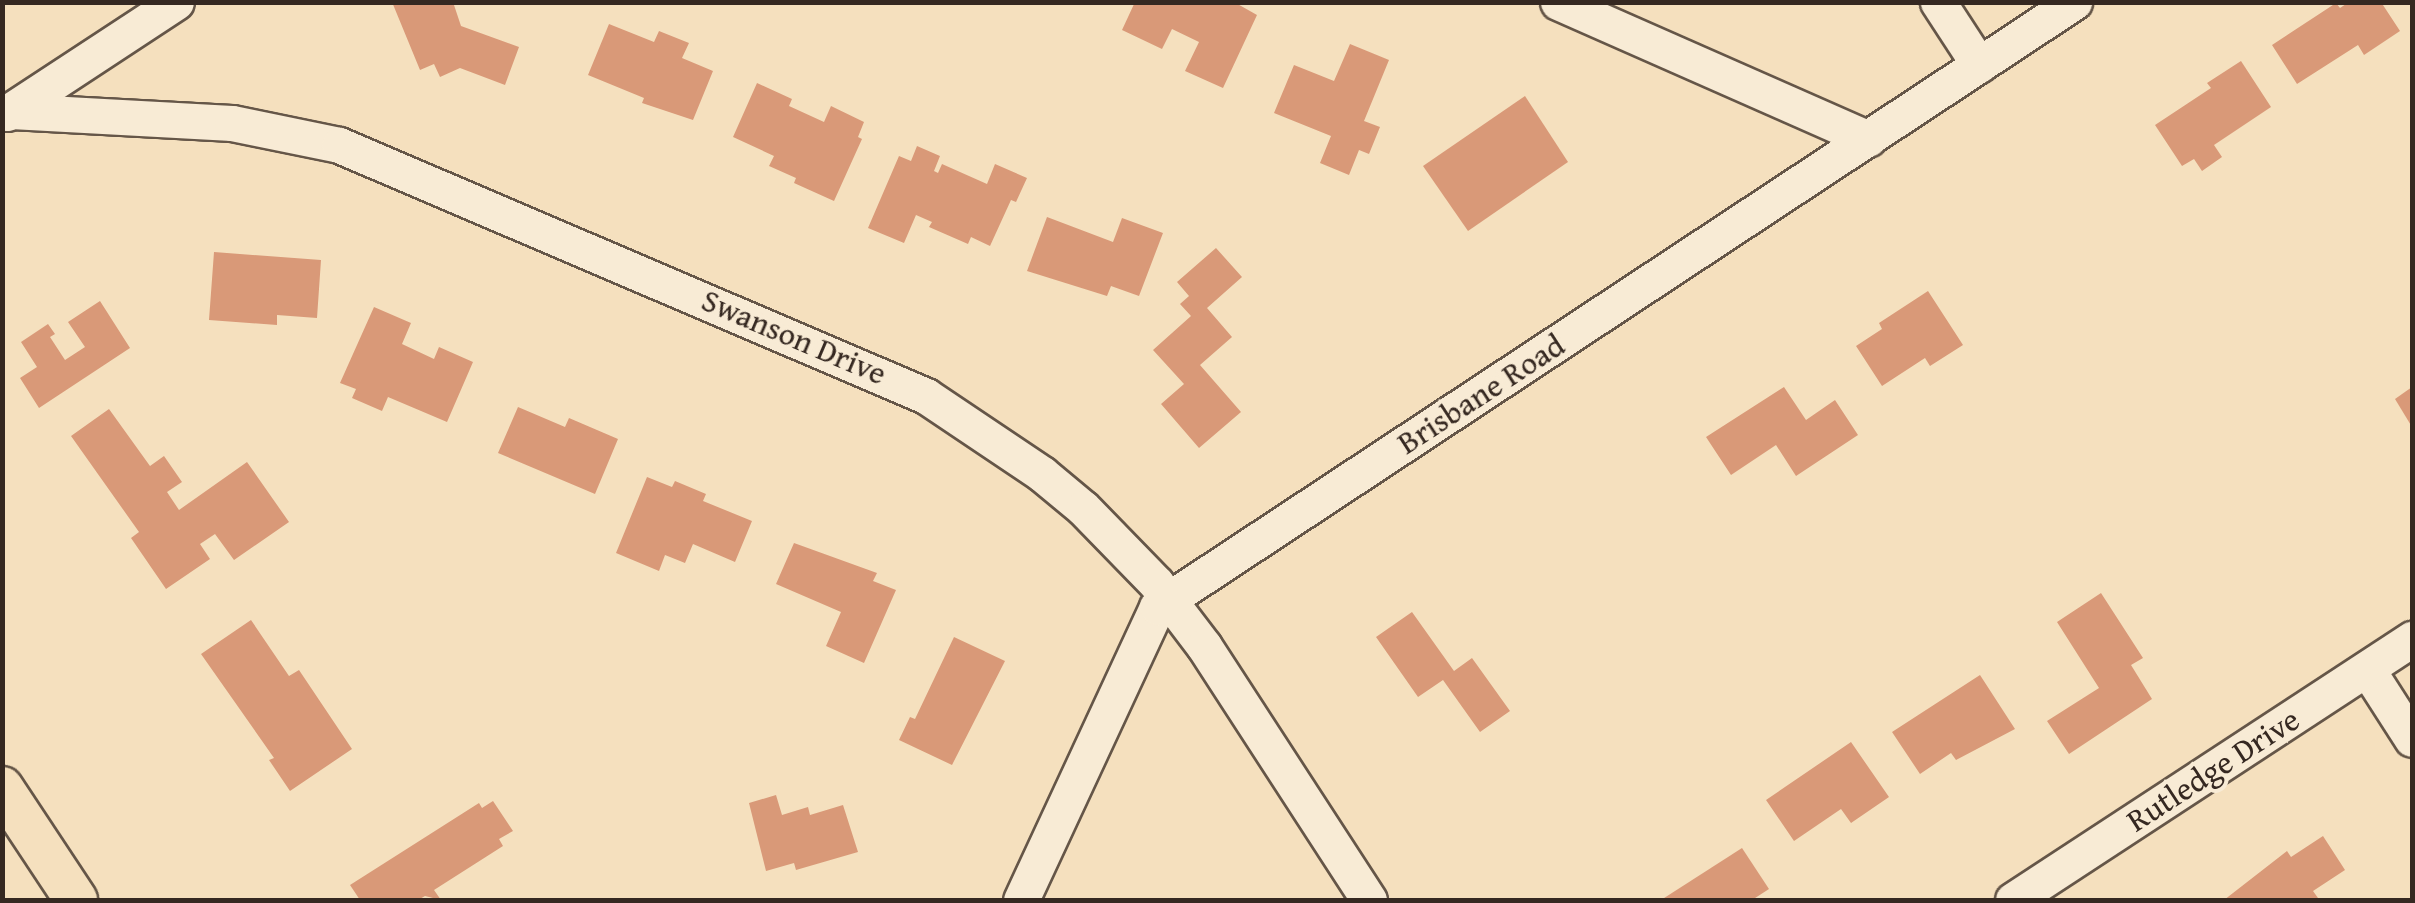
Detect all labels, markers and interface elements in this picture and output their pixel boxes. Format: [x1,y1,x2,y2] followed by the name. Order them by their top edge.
[696,281,892,393] street label: Swanson Drive
[1390,326,1572,462] street label: Brisbane Road
[2120,700,2306,840] street label: Rutledge Drive

